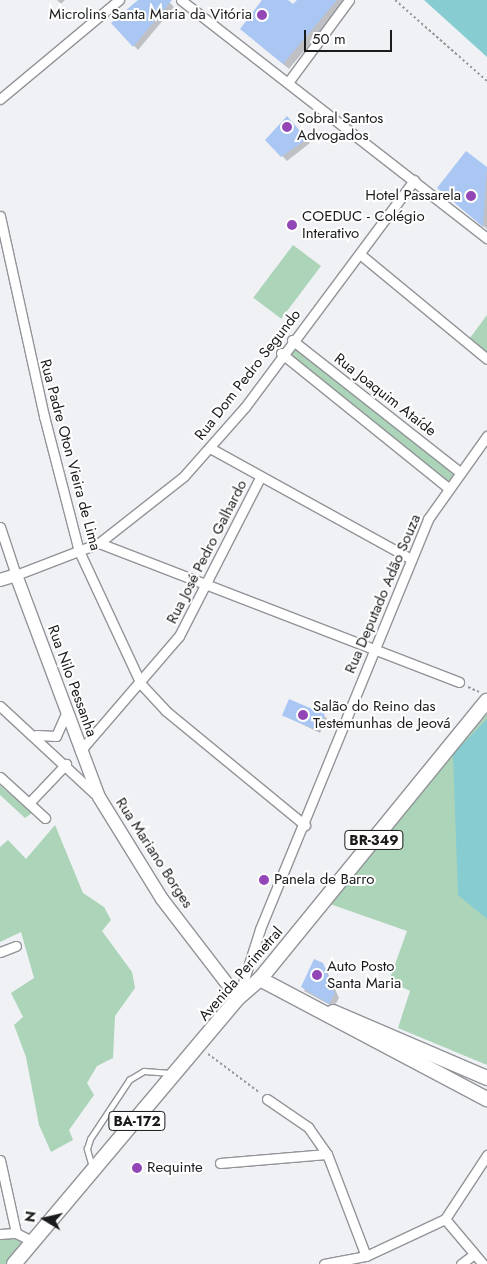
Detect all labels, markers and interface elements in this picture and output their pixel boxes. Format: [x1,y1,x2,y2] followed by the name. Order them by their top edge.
[49,6,252,24] place label: Microlins Santa Maria da Vitória
[256,9,268,21] marker: Microlins Santa Maria da Vitória
[307,20,394,52] scale bar
[312,28,346,50] text: 50 m
[297,109,383,144] place label: Sobral Santos Advogados
[281,121,293,133] marker: Sobral Santos Advogados
[365,187,461,205] place label: Hotel Passarela
[465,190,477,202] marker: Hotel Passarela
[302,207,425,242] place label: COEDUC - Colégio Interativo
[286,219,298,231] marker: COEDUC - Colégio Interativo
[191,306,305,444] street label: Rua Dom Pedro Segundo
[330,350,440,440] street label: Rua Joaquim Ataíde
[36,357,104,553] street label: Rua Padre Oton Vieira de Lima
[163,477,251,627] street label: Rua José Pedro Galhardo
[341,512,425,676] street label: Rua Deputado Adão Souza
[43,623,101,739] street label: Rua Nilo Pessanha
[313,697,451,732] place label: Salão do Reino das Testemunhas de Jeová
[297,709,309,721] marker: Salão do Reino das Testemunhas de Jeová
[112,794,196,912] street label: Rua Mariano Borges
[344,828,404,852] road number: BR-349
[274,871,374,889] place label: Panela de Barro
[258,874,270,886] marker: Panela de Barro
[195,923,287,1025] street label: Avenida Perimetral
[327,957,401,992] place label: Auto Posto Santa Maria
[311,969,323,981] marker: Auto Posto Santa Maria
[108,1110,166,1132] road number: BA-172
[147,1159,203,1177] place label: Requinte
[131,1162,143,1174] marker: Requinte
[20,1194,70,1244] north arrow
[19,1210,41,1224] text: N

